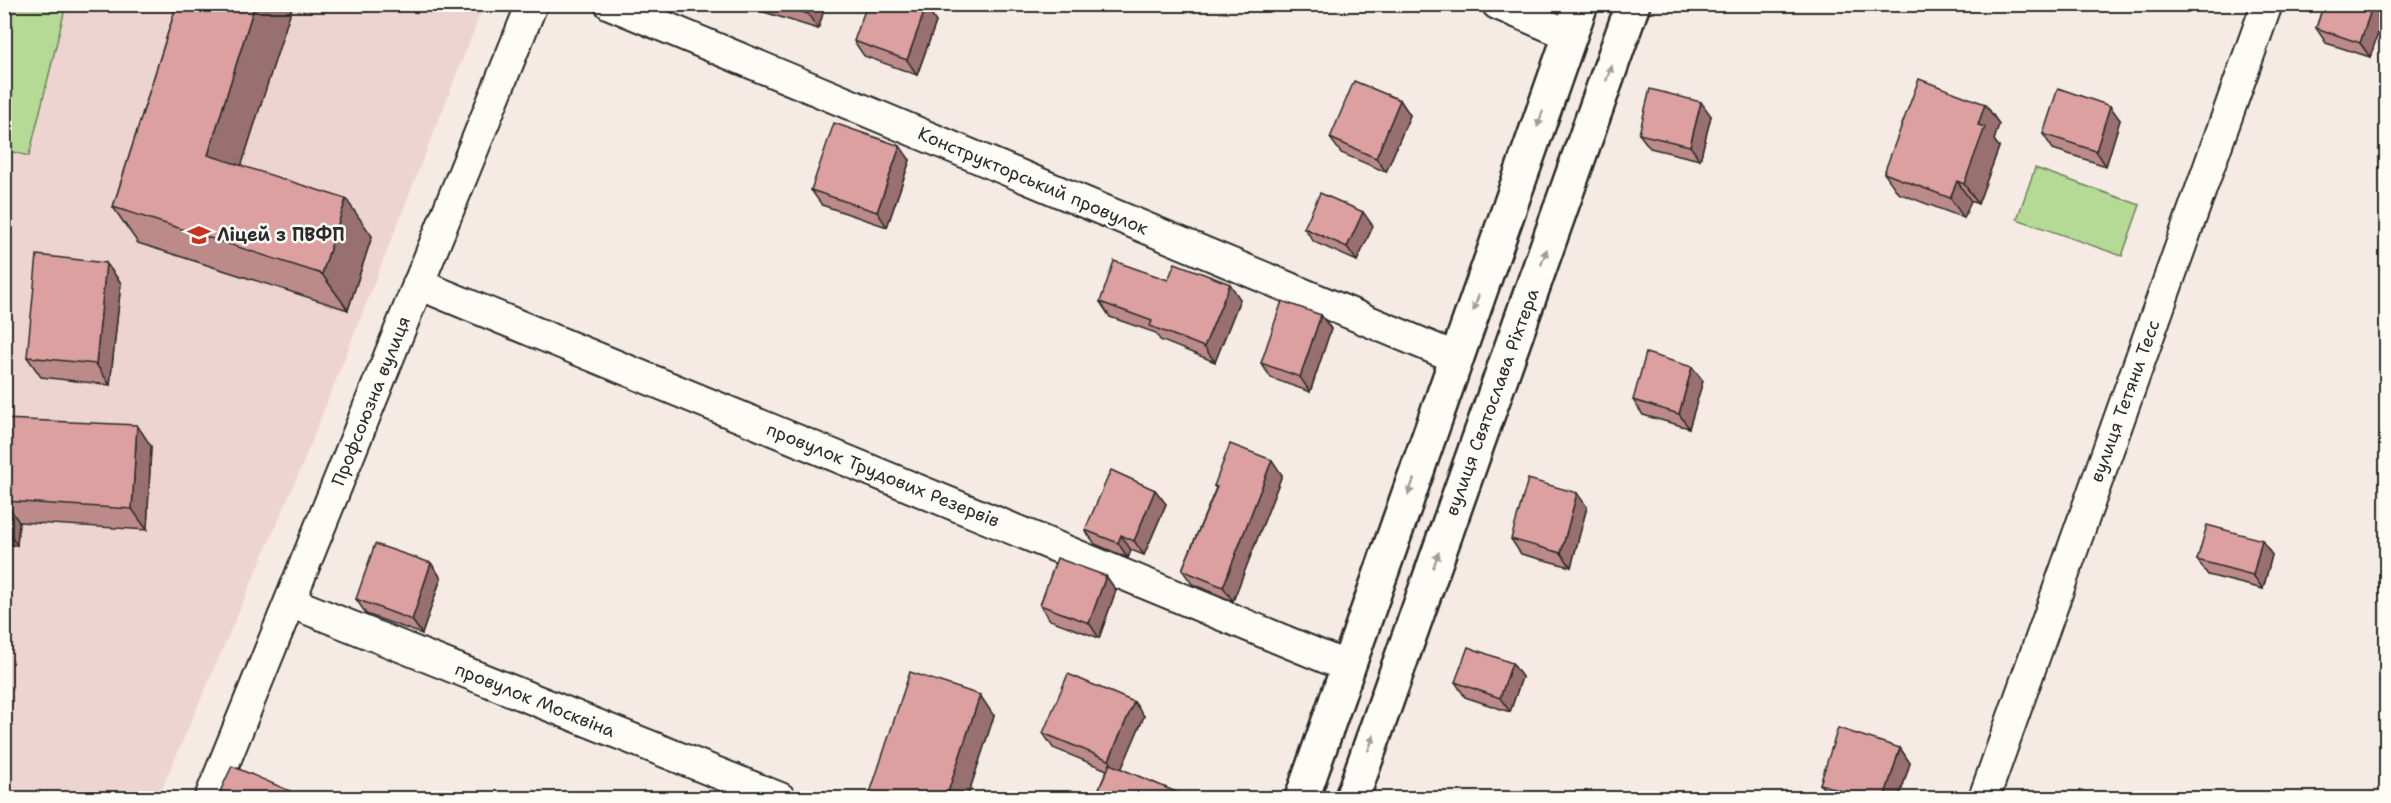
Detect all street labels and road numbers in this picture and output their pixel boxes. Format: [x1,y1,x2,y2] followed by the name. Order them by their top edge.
[914,121,1152,241] street label: Конструкторський провулок
[1440,285,1544,519] street label: вулиця Святослава Ріхтера
[326,313,416,489] street label: Профсоюзна вулиця
[2084,316,2166,486] street label: вулиця Тетяни Тесс
[763,417,1003,533] street label: провулок Трудових Резервів
[451,657,619,743] street label: провулок Москвіна

